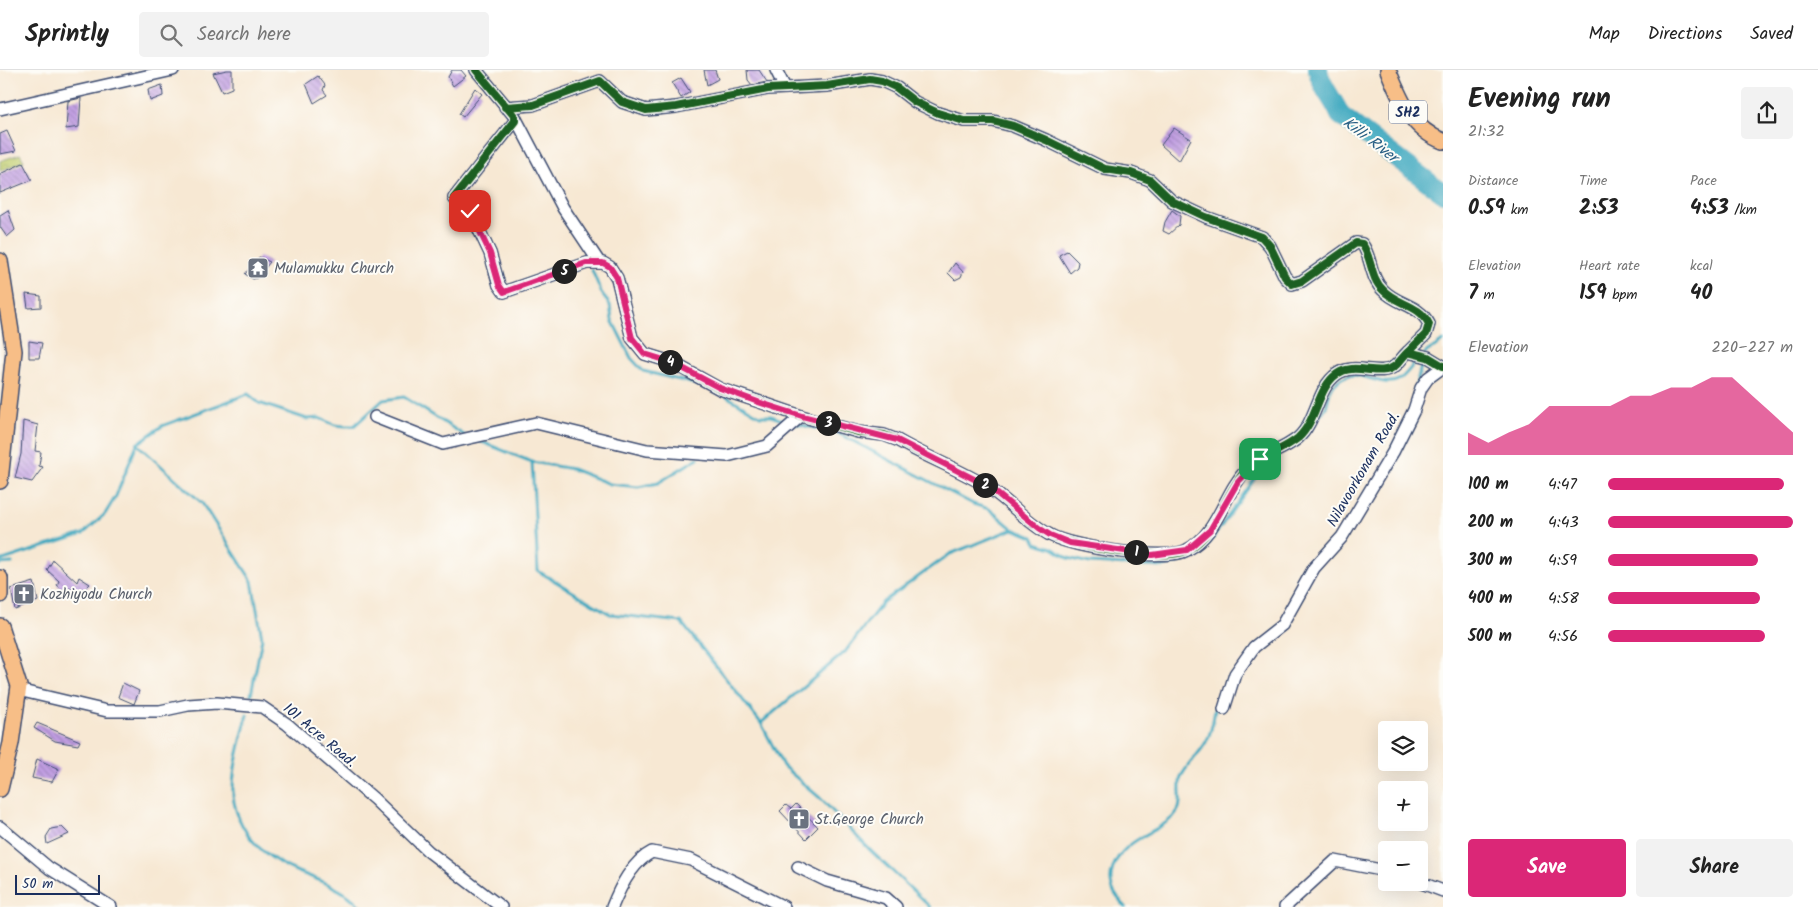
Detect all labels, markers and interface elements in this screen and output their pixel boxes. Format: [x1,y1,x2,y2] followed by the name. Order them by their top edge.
[139,12,489,57] search box
[25,15,109,54] text: Sprintly
[197,20,291,50] text: Search here
[1588,20,1620,49] text: Map
[1648,20,1722,49] text: Directions
[1750,20,1793,49] text: Saved
[157,21,185,49] icon: search
[1468,77,1611,122] text: Evening run
[1741,87,1793,139] button: share
[1389,101,1427,124] road number: SH2
[1337,111,1406,172] water label: Killi River
[1468,119,1505,144] text: 21:32
[1468,170,1518,192] text: Distance
[1579,170,1607,192] text: Time
[1690,170,1717,192] text: Pace
[449,190,491,232] pin
[1468,192,1505,225] text: 0.59
[1579,192,1619,225] text: 2:53
[1690,192,1729,225] text: 4:53
[456,197,484,225] icon: check
[1505,199,1528,221] text: km
[1729,199,1757,221] text: /km
[1468,255,1521,277] text: Elevation
[1579,255,1640,277] text: Heart rate
[1690,255,1713,277] text: kcal
[246,256,270,280] temple icon: Mulamukku Church
[274,257,394,281] place label: Mulamukku Church
[552,258,576,284] pin: 5
[561,260,568,282] text: 5
[1468,277,1478,310] text: 7
[1579,277,1607,310] text: 159
[1690,277,1712,310] text: 40
[1478,284,1495,306] text: m
[1607,284,1637,306] text: bpm
[1468,335,1529,360] text: Elevation
[1712,335,1793,360] text: 220–227 m
[658,350,682,374] pin: 4
[667,351,674,373] text: 4
[1321,407,1407,532] street label: Nilavoorkonam Road.
[816,410,840,436] pin: 3
[825,412,832,434] text: 3
[1239,438,1281,480] pin
[1246,445,1274,473] icon: arrive
[972,472,998,498] pin: 2
[1468,472,1509,497] text: 100 m
[1548,472,1577,497] text: 4:47
[981,474,990,496] text: 2
[1468,510,1513,535] text: 200 m
[1548,510,1579,535] text: 4:43
[1124,540,1148,564] pin: 1
[1134,541,1139,563] text: 1
[1468,548,1512,573] text: 300 m
[1548,548,1577,573] text: 4:59
[12,582,36,606] church icon: Kozhiyodu Church
[40,583,152,607] place label: Kozhiyodu Church
[1468,586,1512,611] text: 400 m
[1548,586,1579,611] text: 4:58
[1468,624,1512,649] text: 500 m
[1548,624,1578,649] text: 4:56
[277,698,362,774] street label: 101 Acre Road.
[1378,721,1428,891] map controls
[1378,721,1428,771] button: layers
[1378,781,1428,831] button: +
[787,807,811,831] church icon: St.George Church
[815,808,924,832] place label: St.George Church
[1468,839,1626,897] button: Save
[1636,839,1793,897] button: Share
[1378,841,1428,891] button: −
[15,872,100,895] scale bar
[22,873,53,895] text: 50 m

